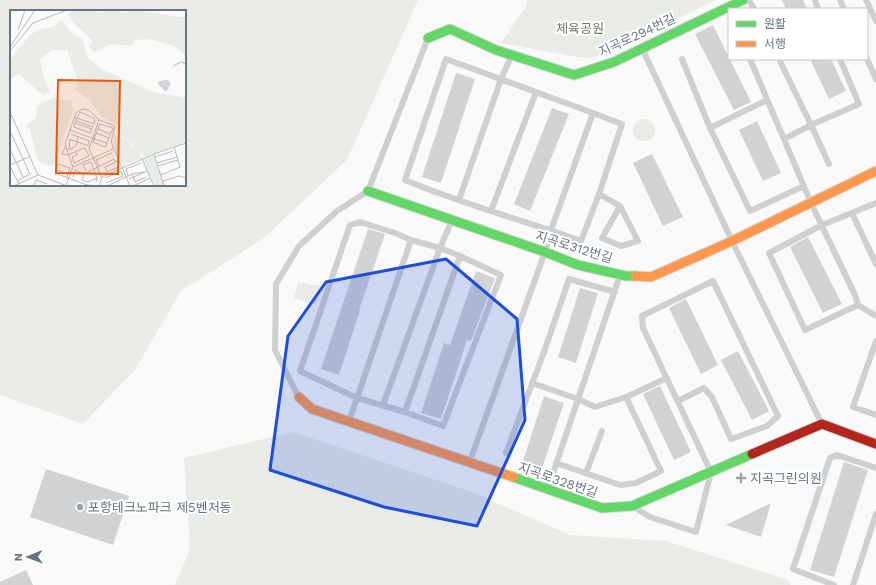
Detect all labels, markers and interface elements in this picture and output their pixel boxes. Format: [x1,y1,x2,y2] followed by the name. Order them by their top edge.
[728,8,868,60] legend
[10,10,186,186] inset map
[596,11,678,59] street label: 지곡로294번길
[764,17,786,31] text: 원활
[556,21,604,36] park label: 체육공원
[764,37,786,51] text: 서행
[534,228,614,266] street label: 지곡로312번길
[516,459,600,501] street label: 지곡로328번길
[750,471,822,486] place label: 지곡그린의원
[735,472,747,484] marker: 지곡그린의원
[88,500,232,515] place label: 포항테크노파크 제5벤처동
[75,502,85,512] marker: 포항테크노파크 제5벤처동
[8,537,48,577] north arrow
[12,553,25,561] text: N

